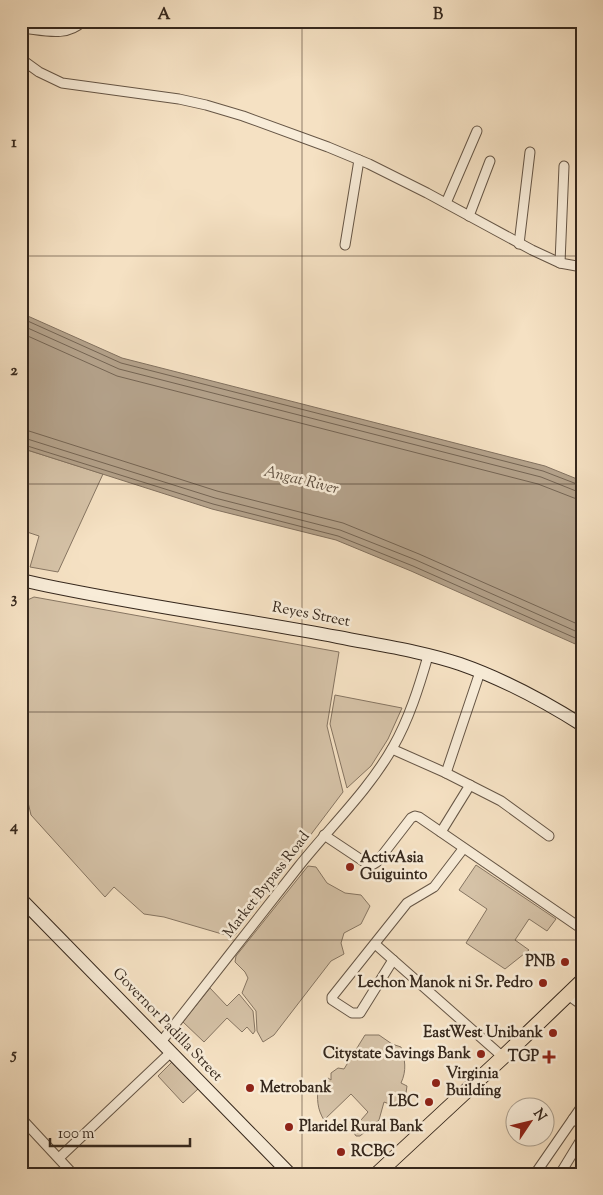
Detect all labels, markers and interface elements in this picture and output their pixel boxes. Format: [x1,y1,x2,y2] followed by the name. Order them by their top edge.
[158,4,171,27] text: A
[433,4,443,27] text: B
[11,132,17,155] text: 1
[10,360,18,383] text: 2
[261,461,341,502] water label: Angat River
[11,588,18,611] text: 3
[270,597,352,633] street label: Reyes Street
[9,816,18,839] text: 4
[219,827,316,943] street label: Market Bypass Road
[360,848,427,886] place label: ActivAsia Guiguinto
[344,861,356,873] marker: ActivAsia Guiguinto
[525,952,556,973] place label: PNB
[559,956,571,968] marker: PNB
[107,963,227,1087] street label: Governor Padilla Street
[358,973,533,994] place label: Lechon Manok ni Sr. Pedro
[537,977,549,989] marker: Lechon Manok ni Sr. Pedro
[423,1023,544,1044] place label: EastWest Unibank
[547,1027,559,1039] marker: EastWest Unibank
[9,1044,17,1067] text: 5
[323,1044,472,1065] place label: Citystate Savings Bank
[508,1047,540,1068] place label: TGP
[475,1048,487,1060] marker: Citystate Savings Bank
[543,1051,555,1063] marker: TGP
[446,1064,502,1102] place label: Virginia Building
[430,1077,442,1089] marker: Virginia Building
[260,1078,332,1099] place label: Metrobank
[244,1082,256,1094] marker: Metrobank
[388,1092,419,1113] place label: LBC
[423,1096,435,1108] marker: LBC
[506,1098,556,1148] north arrow
[528,1105,550,1126] text: N
[50,1115,190,1147] scale bar
[299,1117,424,1138] place label: Plaridel Rural Bank
[283,1121,295,1133] marker: Plaridel Rural Bank
[58,1124,95,1145] text: 100 m
[351,1142,395,1163] place label: RCBC
[335,1146,347,1158] marker: RCBC

